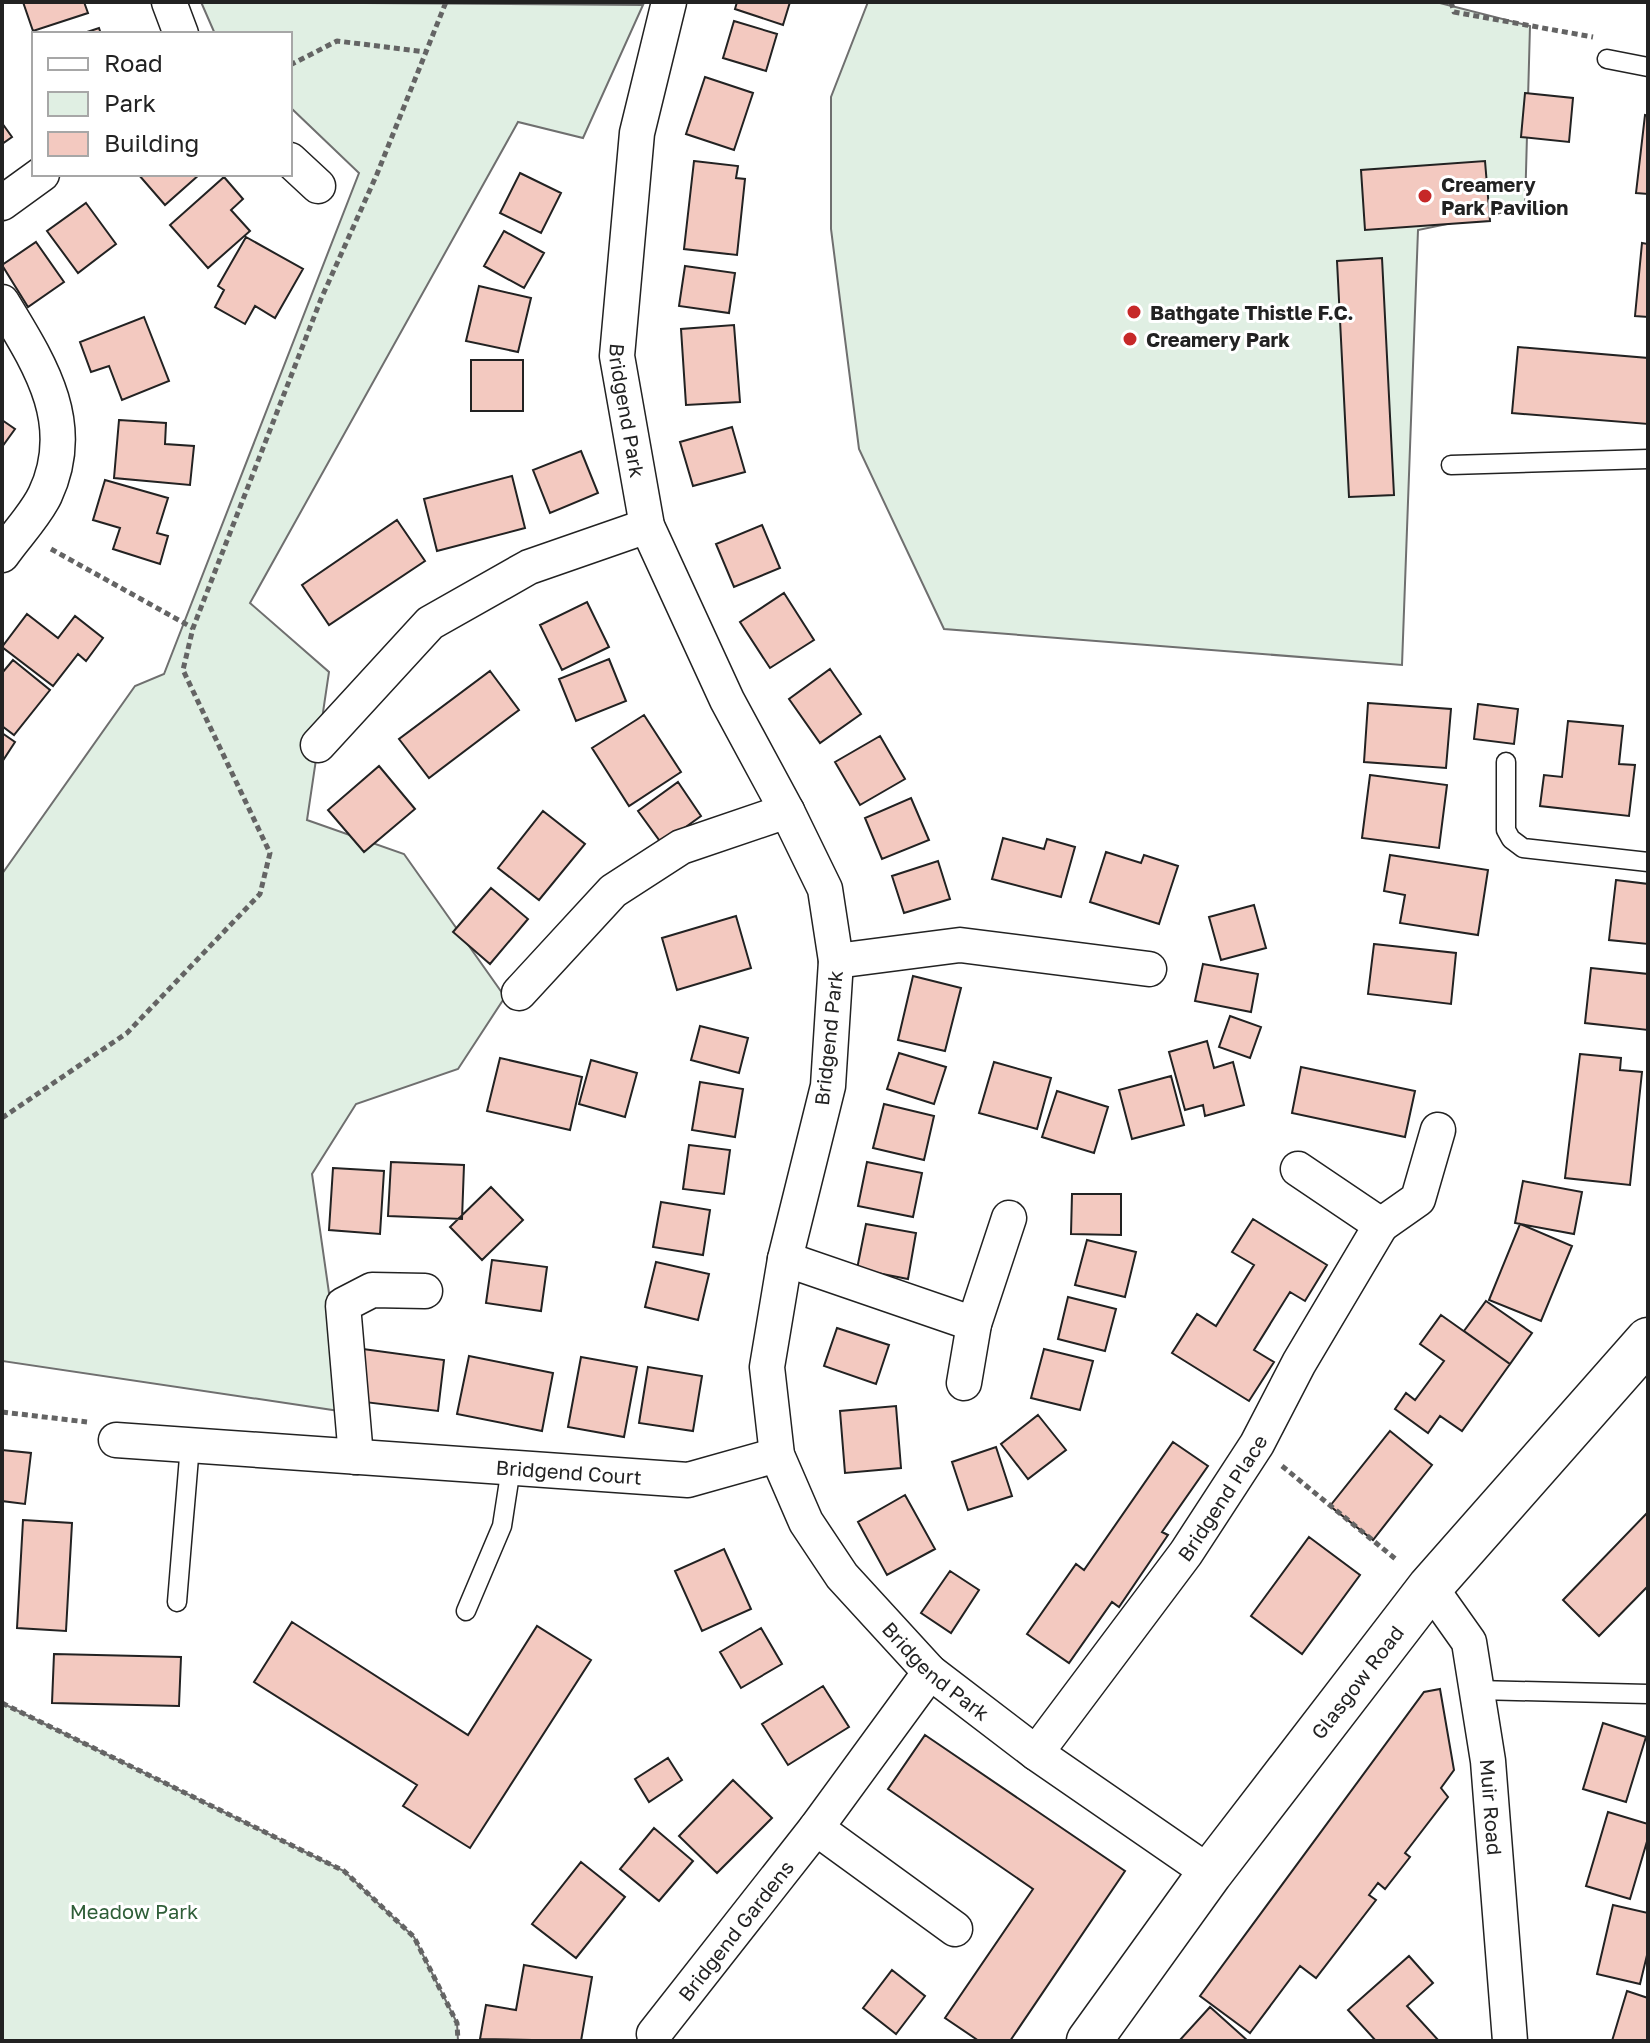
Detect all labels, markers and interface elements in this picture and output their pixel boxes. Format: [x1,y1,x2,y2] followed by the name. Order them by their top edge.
[32,32,292,176] legend
[104,48,163,77] text: Road
[104,88,156,117] text: Park
[104,128,199,157] text: Building
[1441,172,1568,219] place label: Creamery Park Pavilion
[1416,187,1434,205] marker: Creamery Park Pavilion
[1150,300,1354,324] place label: Bathgate Thistle F.C.
[1125,303,1143,321] marker: Bathgate Thistle F.C.
[1146,327,1290,351] place label: Creamery Park
[1121,330,1139,348] marker: Creamery Park
[605,342,650,479] street label: Bridgend Park
[809,969,847,1107] street label: Bridgend Park
[1172,1431,1272,1566] street label: Bridgend Place
[495,1455,643,1489] street label: Bridgend Court
[878,1617,994,1725] street label: Bridgend Park
[1306,1620,1408,1744] street label: Glasgow Road
[1476,1758,1507,1856] street label: Muir Road
[673,1855,798,2005] street label: Bridgend Gardens
[70,1899,198,1923] park label: Meadow Park

